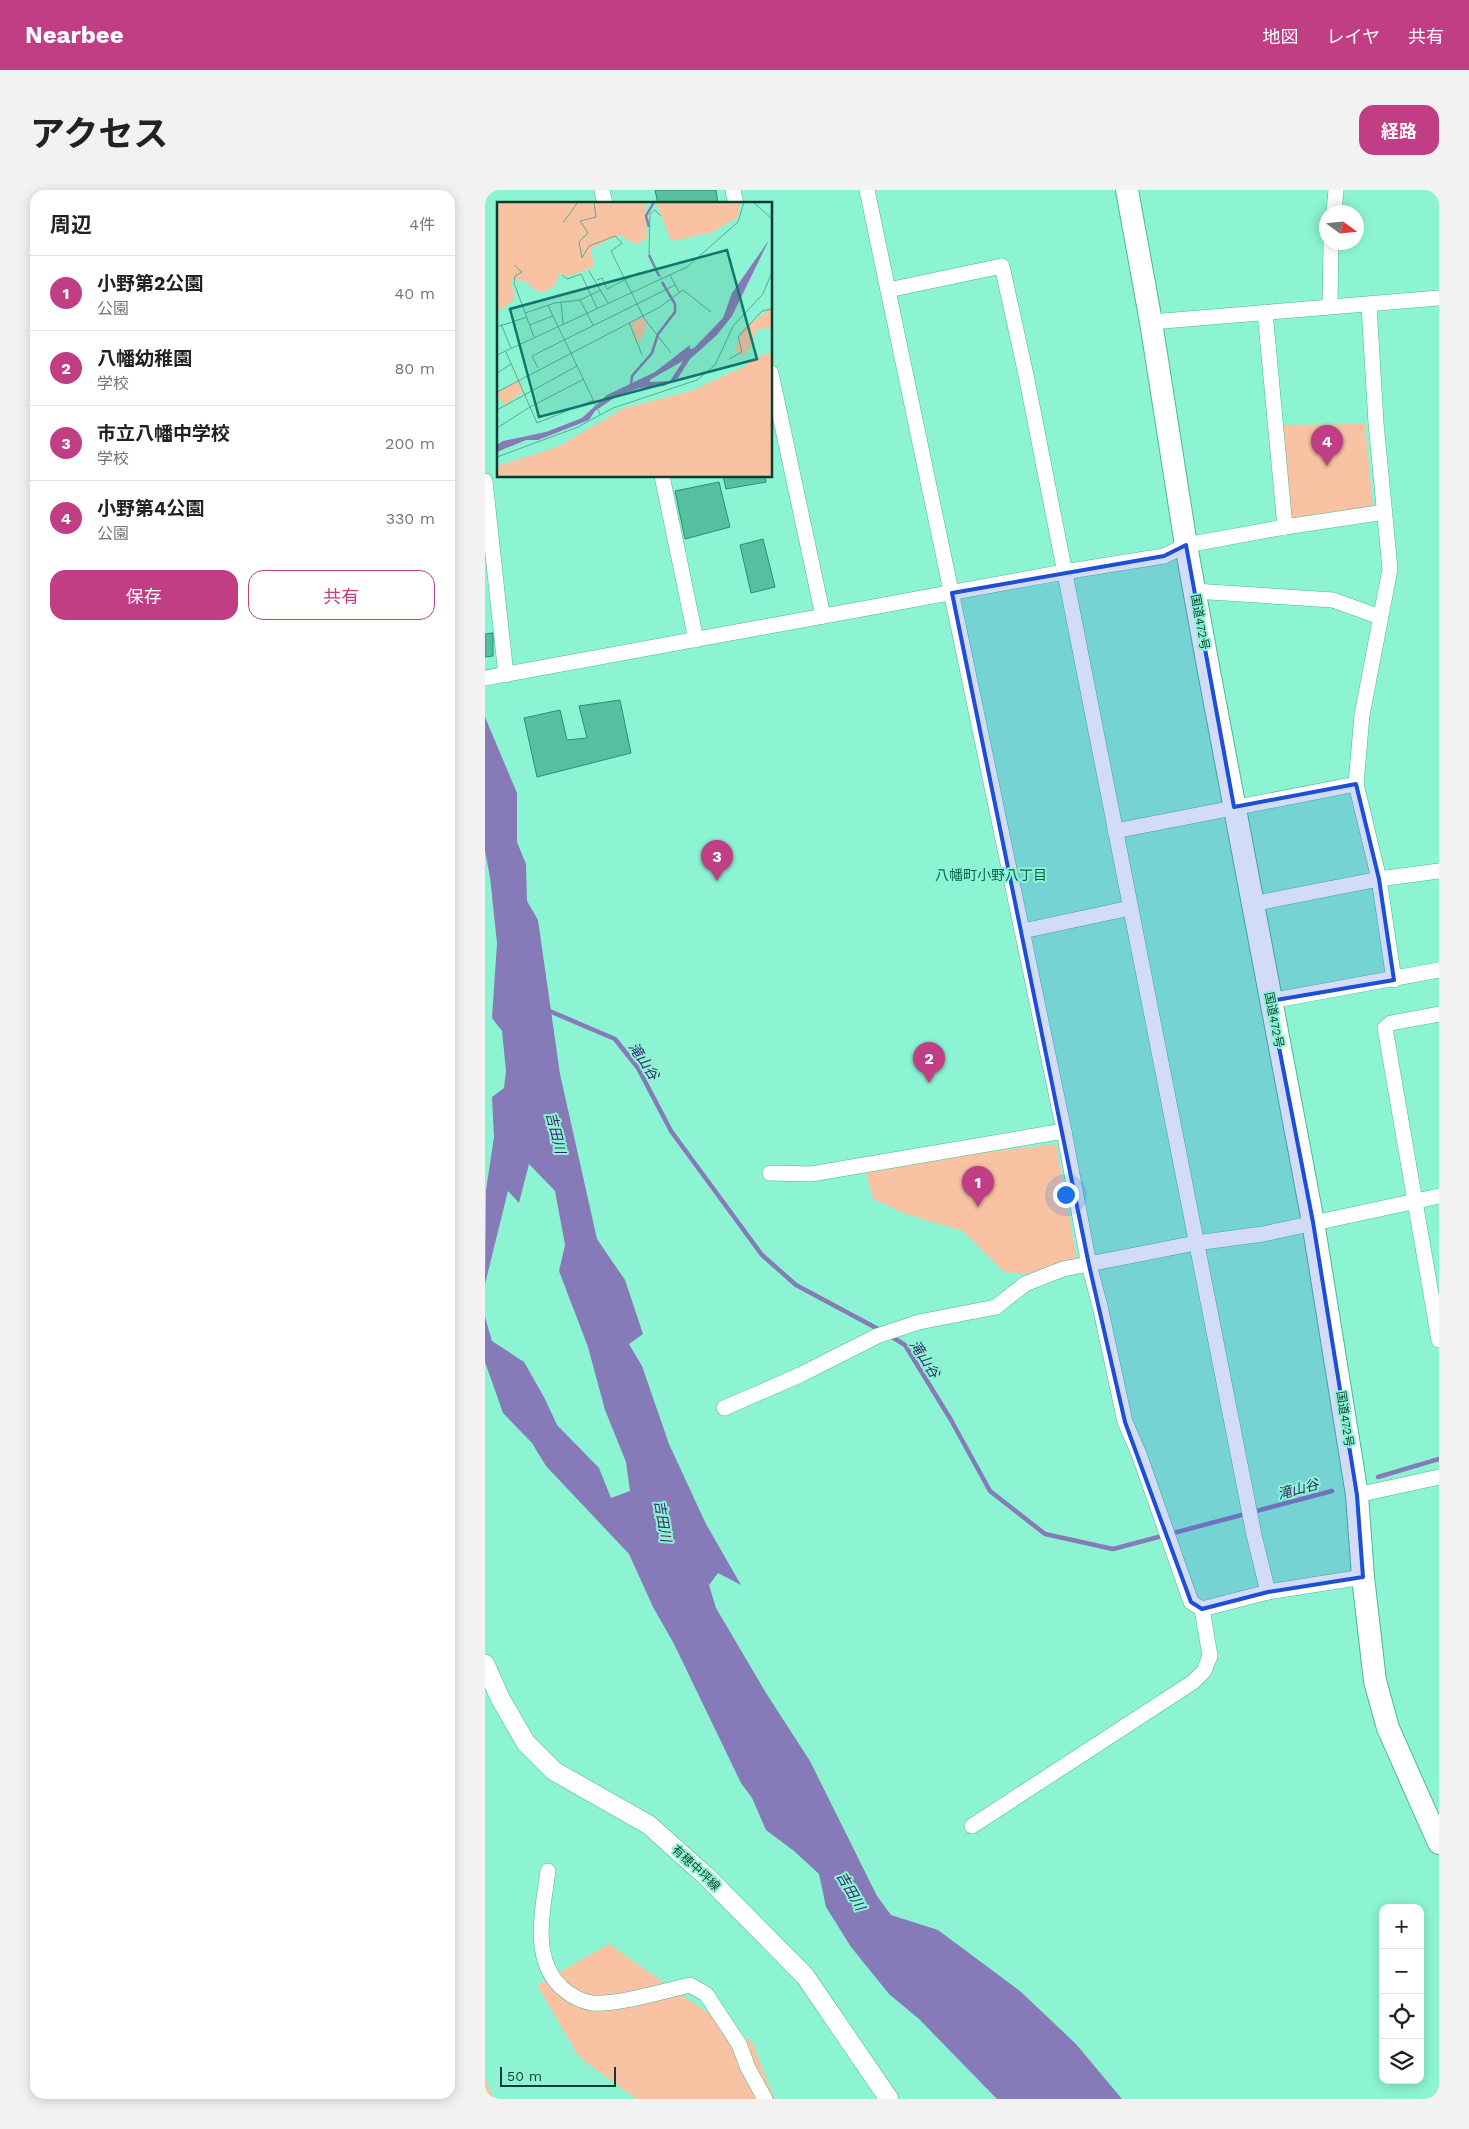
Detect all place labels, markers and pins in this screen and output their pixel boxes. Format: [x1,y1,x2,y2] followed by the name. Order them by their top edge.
[1311,425,1343,466] pin: 4
[701,840,733,881] pin: 3
[913,1042,945,1083] pin: 2
[962,1166,994,1207] pin: 1

